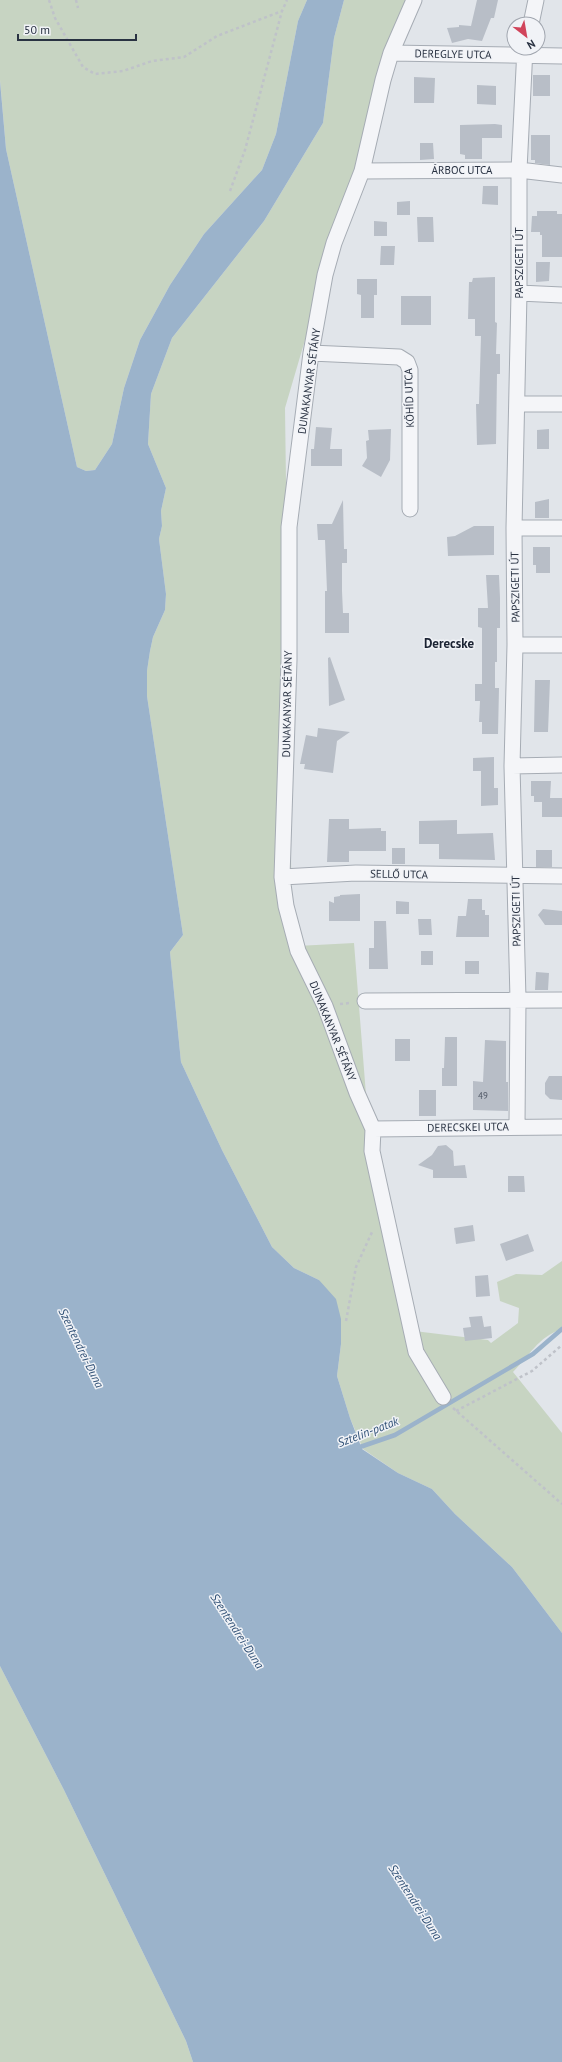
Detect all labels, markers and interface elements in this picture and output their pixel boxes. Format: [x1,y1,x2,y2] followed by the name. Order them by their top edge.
[18,16,136,42] scale bar
[506,16,546,56] north arrow
[24,22,50,37] text: 50 m
[524,37,538,52] text: N
[414,46,492,62] street label: DEREGLYE UTCA
[432,163,493,177] street label: ÁRBOC UTCA
[512,227,526,299] street label: PAPSZIGETI ÚT
[295,326,323,435] street label: DUNAKANYAR SÉTÁNY
[401,367,417,428] street label: KŐHÍD UTCA
[507,551,523,623] street label: PAPSZIGETI ÚT
[424,635,474,652] district label: Derecske
[279,650,295,758] street label: DUNAKANYAR SÉTÁNY
[370,866,429,882] street label: SELLŐ UTCA
[508,875,524,947] street label: PAPSZIGETI ÚT
[307,979,360,1084] street label: DUNAKANYAR SÉTÁNY
[478,1090,488,1101] house number: 49
[427,1119,509,1135] street label: DERECSKEI UTCA
[56,1305,107,1390] water label: Szentendrei-Duna
[335,1413,401,1450] water label: Sztelin-patak
[207,1590,267,1671] water label: Szentendrei-Duna
[385,1861,445,1942] water label: Szentendrei-Duna

